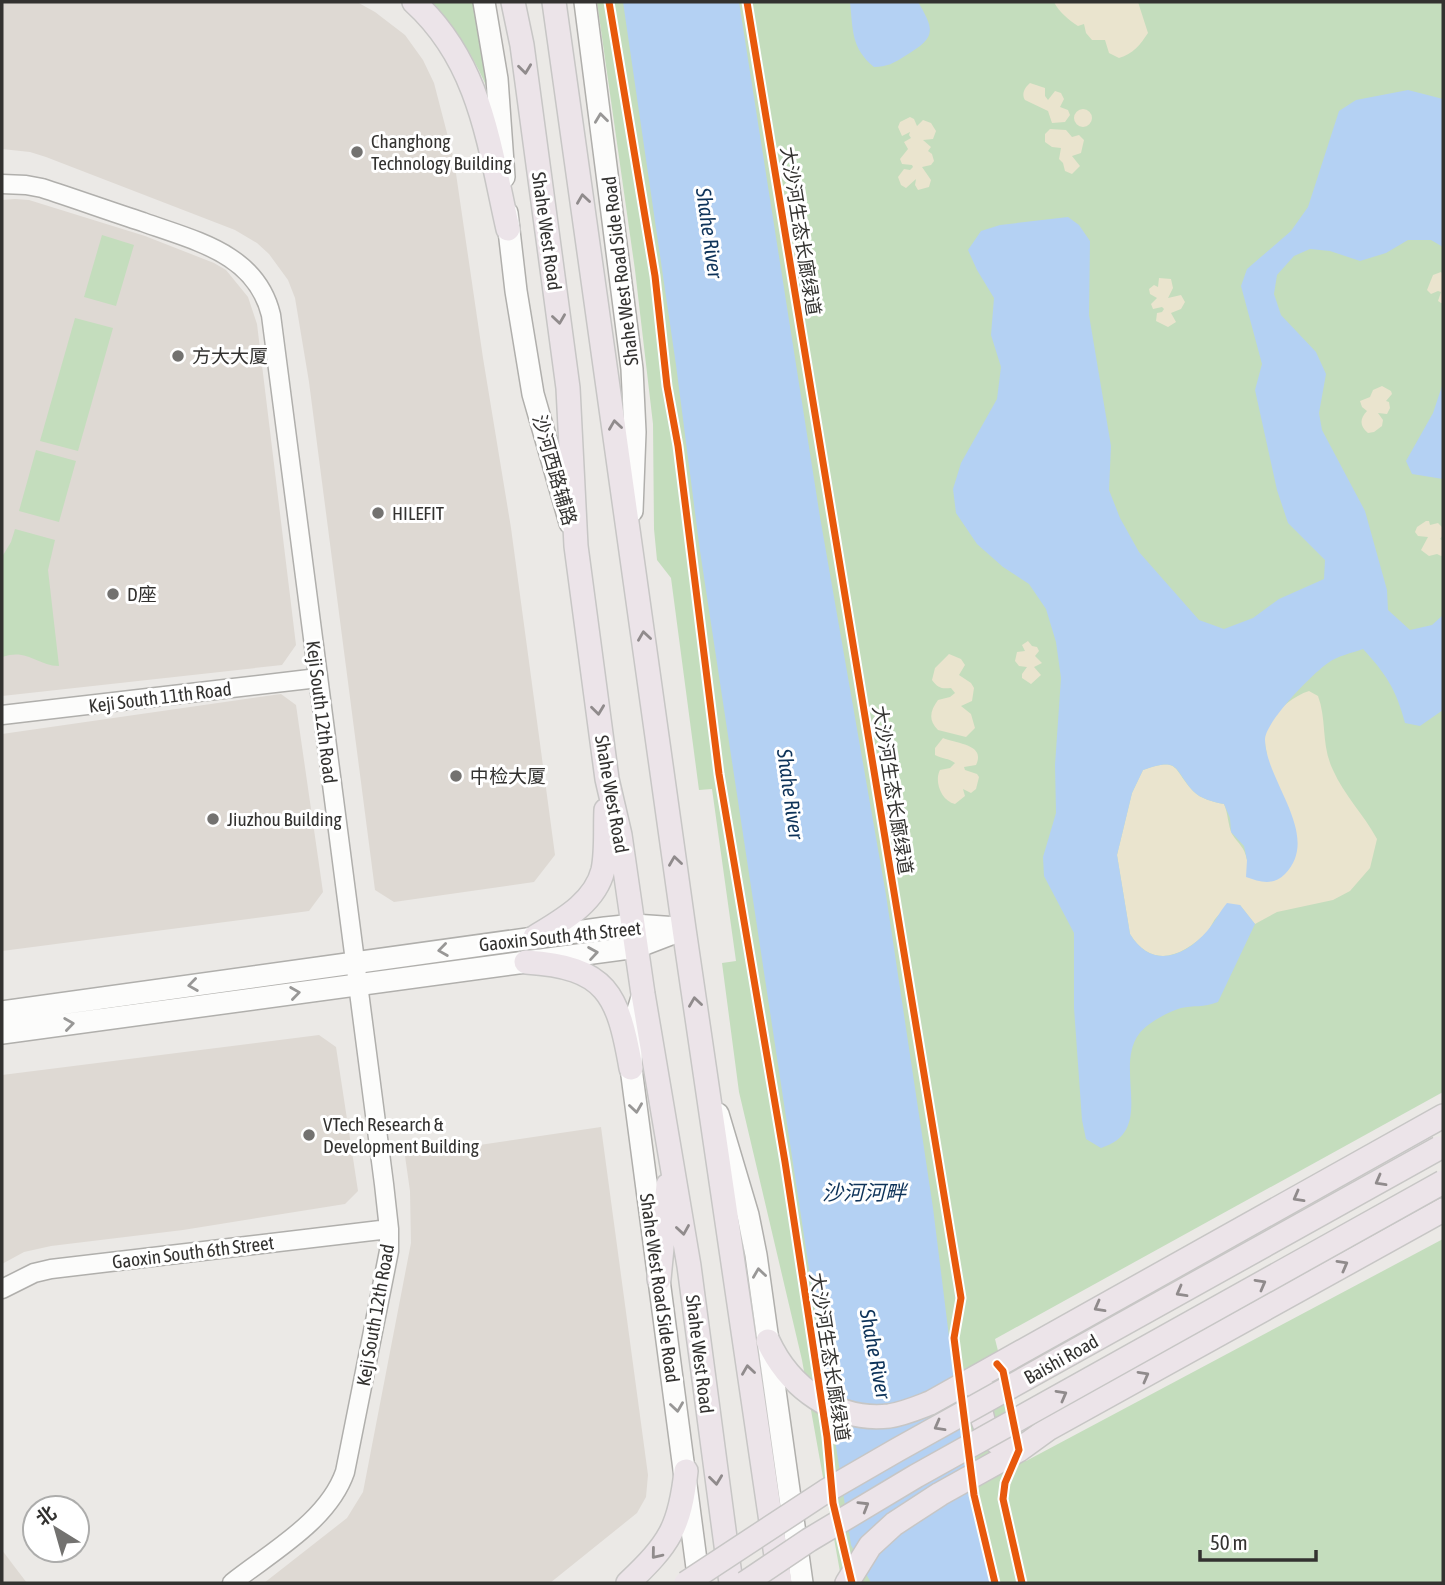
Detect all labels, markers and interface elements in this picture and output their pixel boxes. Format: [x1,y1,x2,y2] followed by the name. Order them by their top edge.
[517,63,532,75] one-way arrow
[593,112,608,124] one-way arrow
[371,130,512,174] place label: Changhong Technology Building
[349,144,365,160] marker: Changhong Technology Building
[777,145,825,317] street label: 大沙河生态长廊绿道
[528,170,566,292] street label: Shahe West Road
[597,175,643,367] street label: Shahe West Road Side Road
[692,185,728,280] water label: Shahe River
[575,193,590,205] one-way arrow
[551,313,566,325] one-way arrow
[192,345,268,367] place label: 方大大厦
[170,348,186,364] marker: 方大大厦
[529,412,581,528] street label: 沙河西路辅路
[608,419,623,430] one-way arrow
[392,502,445,524] place label: HILEFIT
[370,505,386,521] marker: HILEFIT
[127,583,157,605] place label: D座
[105,586,121,602] marker: D座
[637,630,652,641] one-way arrow
[302,639,342,785] street label: Keji South 12th Road
[87,677,233,717] street label: Keji South 11th Road
[869,704,917,876] street label: 大沙河生态长廊绿道
[590,705,605,716] one-way arrow
[591,733,633,855] street label: Shahe West Road
[773,746,809,841] water label: Shahe River
[470,765,546,787] place label: 中检大厦
[448,768,464,784] marker: 中检大厦
[227,808,342,830] place label: Jiuzhou Building
[205,811,221,827] marker: Jiuzhou Building
[667,855,682,867] one-way arrow
[478,917,642,955] street label: Gaoxin South 4th Street
[437,942,449,957] one-way arrow
[587,946,599,961] one-way arrow
[188,977,199,992] one-way arrow
[289,985,301,1000] one-way arrow
[687,996,702,1008] one-way arrow
[64,1016,75,1031] one-way arrow
[628,1102,643,1114] one-way arrow
[323,1113,480,1157] place label: VTech Research & Development Building
[301,1127,317,1143] marker: VTech Research & Development Building
[1374,1173,1387,1186] one-way arrow
[822,1180,909,1204] water label: 沙河河畔
[1293,1189,1305,1202] one-way arrow
[636,1192,684,1384] street label: Shahe West Road Side Road
[675,1224,690,1236] one-way arrow
[111,1231,275,1273] street label: Gaoxin South 6th Street
[352,1242,398,1388] street label: Keji South 12th Road
[1336,1260,1348,1273] one-way arrow
[751,1267,766,1279] one-way arrow
[806,1271,854,1443] street label: 大沙河生态长廊绿道
[1253,1279,1266,1292] one-way arrow
[1176,1284,1188,1297] one-way arrow
[682,1293,718,1415] street label: Shahe West Road
[1094,1299,1106,1313] one-way arrow
[855,1306,897,1401] water label: Shahe River
[1020,1330,1102,1388] street label: Baishi Road
[741,1364,756,1376] one-way arrow
[1137,1371,1150,1384] one-way arrow
[1055,1390,1067,1403] one-way arrow
[669,1401,684,1412] one-way arrow
[934,1418,947,1432] one-way arrow
[709,1474,724,1486] one-way arrow
[21,1494,91,1564] north arrow
[32,1501,60,1530] text: 北
[856,1501,869,1514] one-way arrow
[1200,1518,1316,1562] scale bar
[1210,1530,1248,1554] text: 50 m
[652,1545,664,1558] one-way arrow

